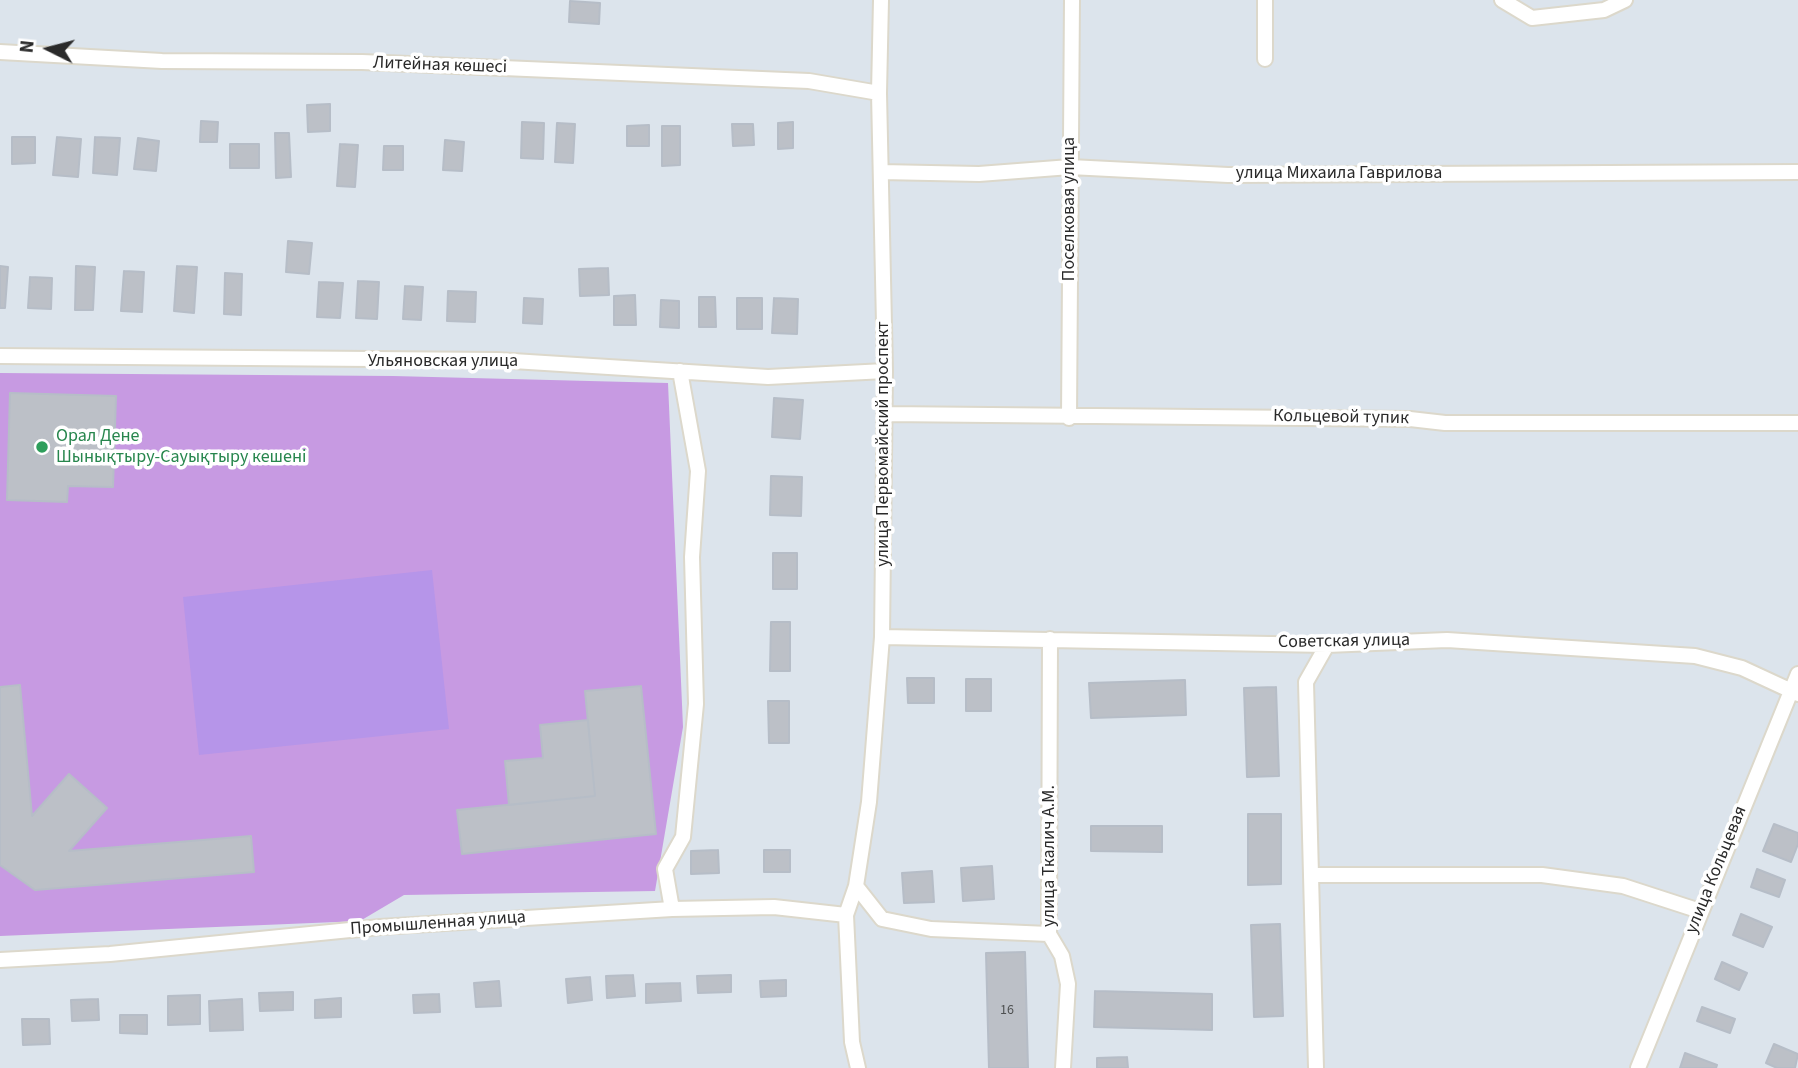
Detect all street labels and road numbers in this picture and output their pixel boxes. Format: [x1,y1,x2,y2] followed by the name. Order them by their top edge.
[373,53,507,79] street label: Литейная көшесі
[1059,137,1081,281] street label: Поселковая улица
[1236,163,1442,185] street label: улица Михаила Гаврилова
[873,321,895,567] street label: улица Первомайский проспект
[368,351,518,373] street label: Ульяновская улица
[1273,406,1409,430] street label: Кольцевой тупик
[1278,630,1410,654] street label: Советская улица
[1039,785,1061,927] street label: улица Ткалич А.М.
[1682,803,1752,937] street label: улица Кольцевая
[349,907,527,941] street label: Промышленная улица

